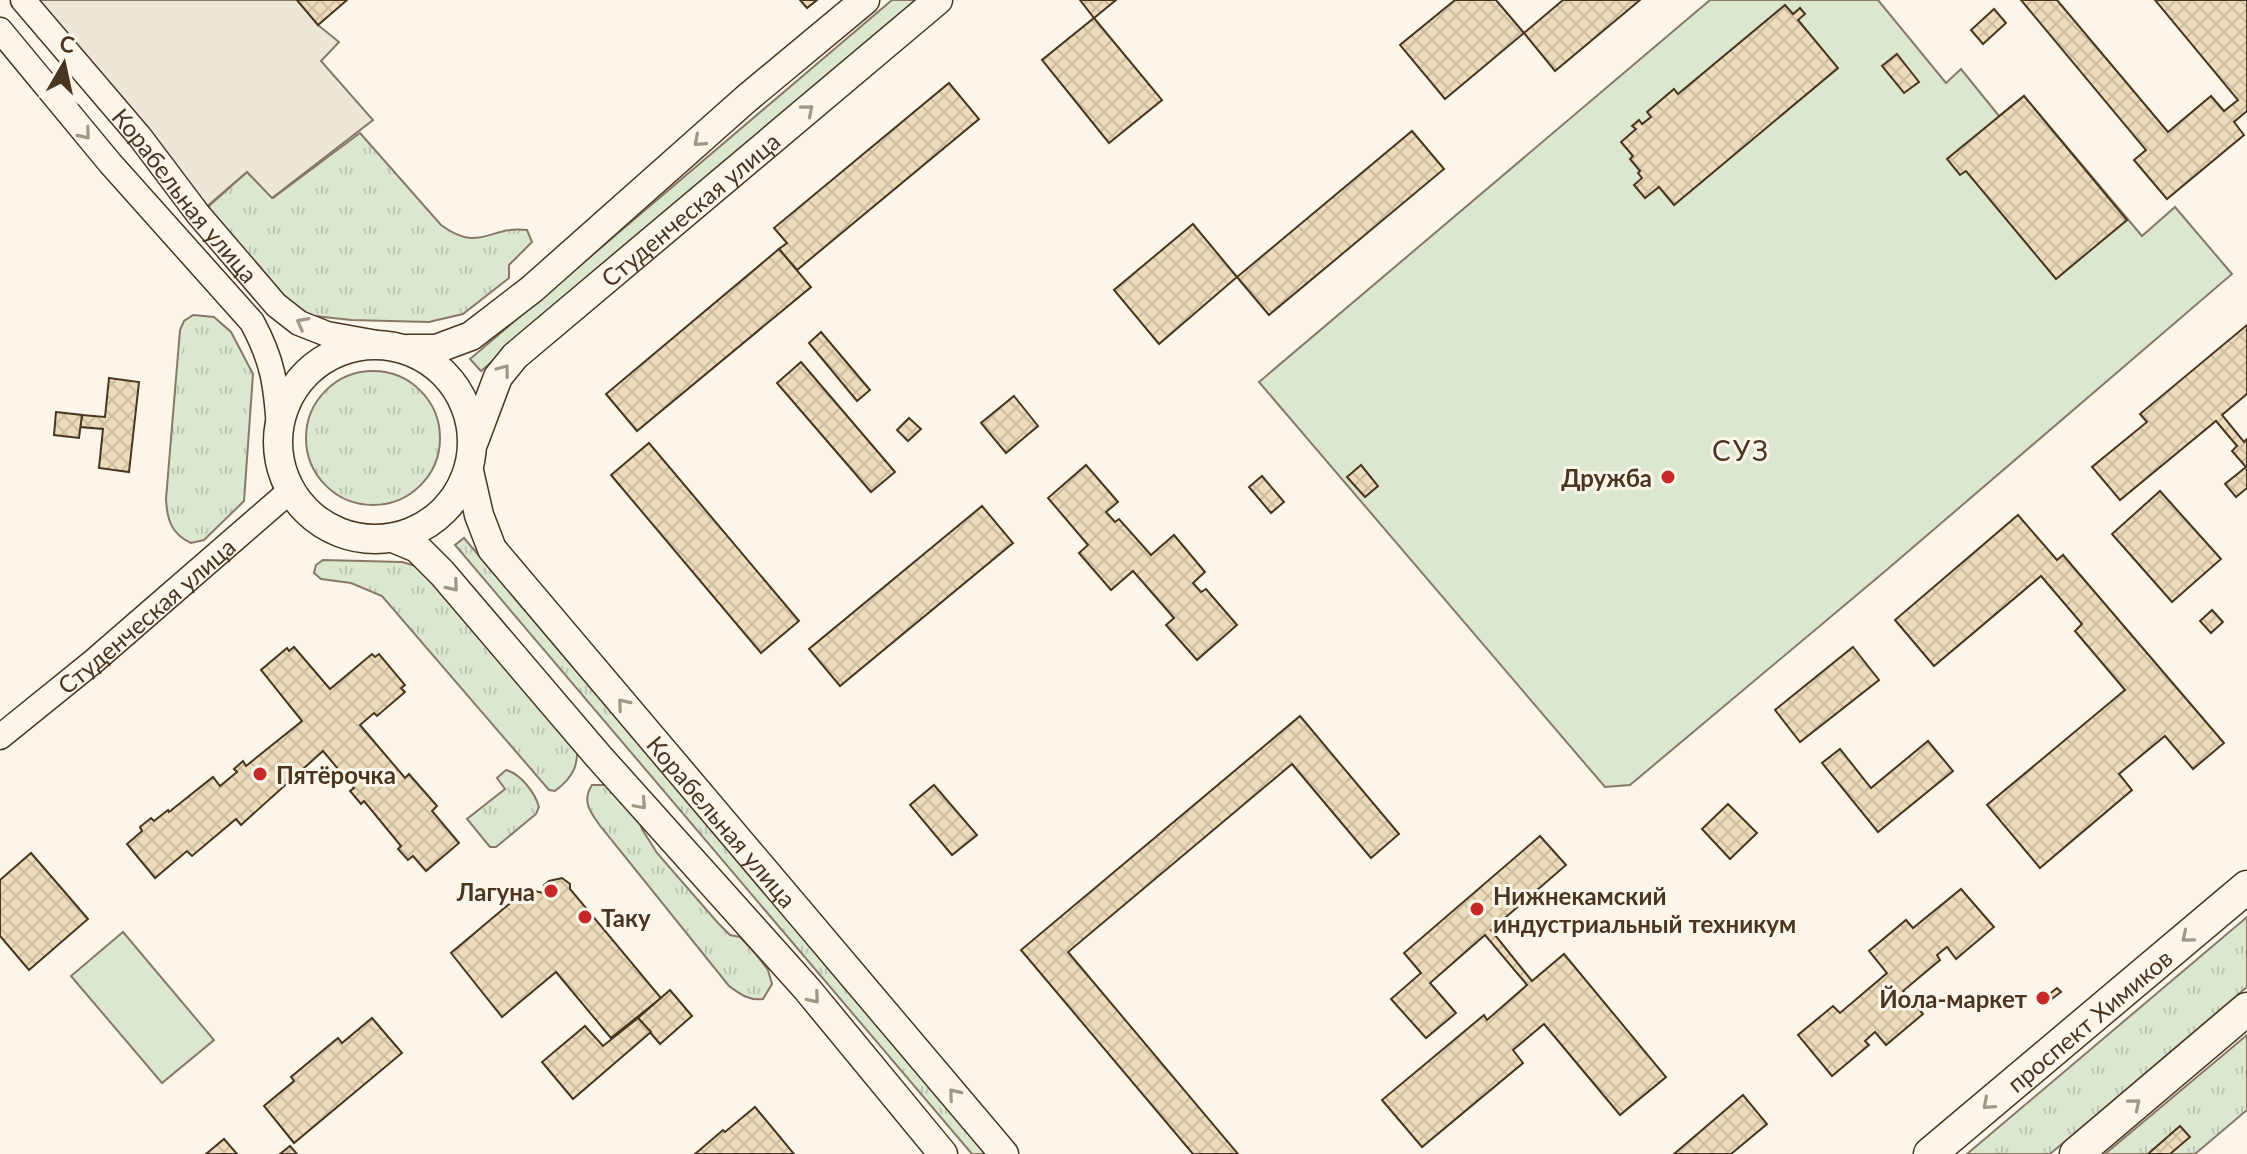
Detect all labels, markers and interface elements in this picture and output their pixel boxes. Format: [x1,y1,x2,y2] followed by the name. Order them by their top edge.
[24,24,104,104] north arrow
[58,29,77,58] text: С
[107,102,264,288] street label: Корабельная улица
[799,105,813,120] one-way arrow
[75,124,90,139] one-way arrow
[595,125,785,292] street label: Студенческая улица
[693,131,708,146] one-way arrow
[296,317,311,332] one-way arrow
[495,364,509,379] one-way arrow
[1712,433,1770,467] district label: СУЗ
[1561,463,1652,492] place label: Дружба
[1659,468,1677,486] marker: Дружба
[51,531,240,699] street label: Студенческая улица
[443,576,458,591] one-way arrow
[618,698,633,713] one-way arrow
[642,729,803,913] street label: Корабельная улица
[276,760,396,789] place label: Пятёрочка
[251,765,269,783] marker: Пятёрочка
[631,794,645,809] one-way arrow
[456,877,535,906] place label: Лагуна
[1493,881,1796,938] place label: Нижнекамский индустриальный техникум
[542,882,560,900] marker: Лагуна
[1468,900,1486,918] marker: Нижнекамский индустриальный техникум
[601,903,651,932] place label: Таку
[576,908,594,926] marker: Таку
[2182,927,2196,942] one-way arrow
[2001,942,2177,1098] street label: проспект Химиков
[1879,984,2028,1013] place label: Йола-маркет
[804,988,819,1003] one-way arrow
[2034,989,2052,1007] marker: Йола-маркет
[949,1089,964,1104] one-way arrow
[1983,1094,1998,1109] one-way arrow
[2126,1099,2140,1114] one-way arrow

